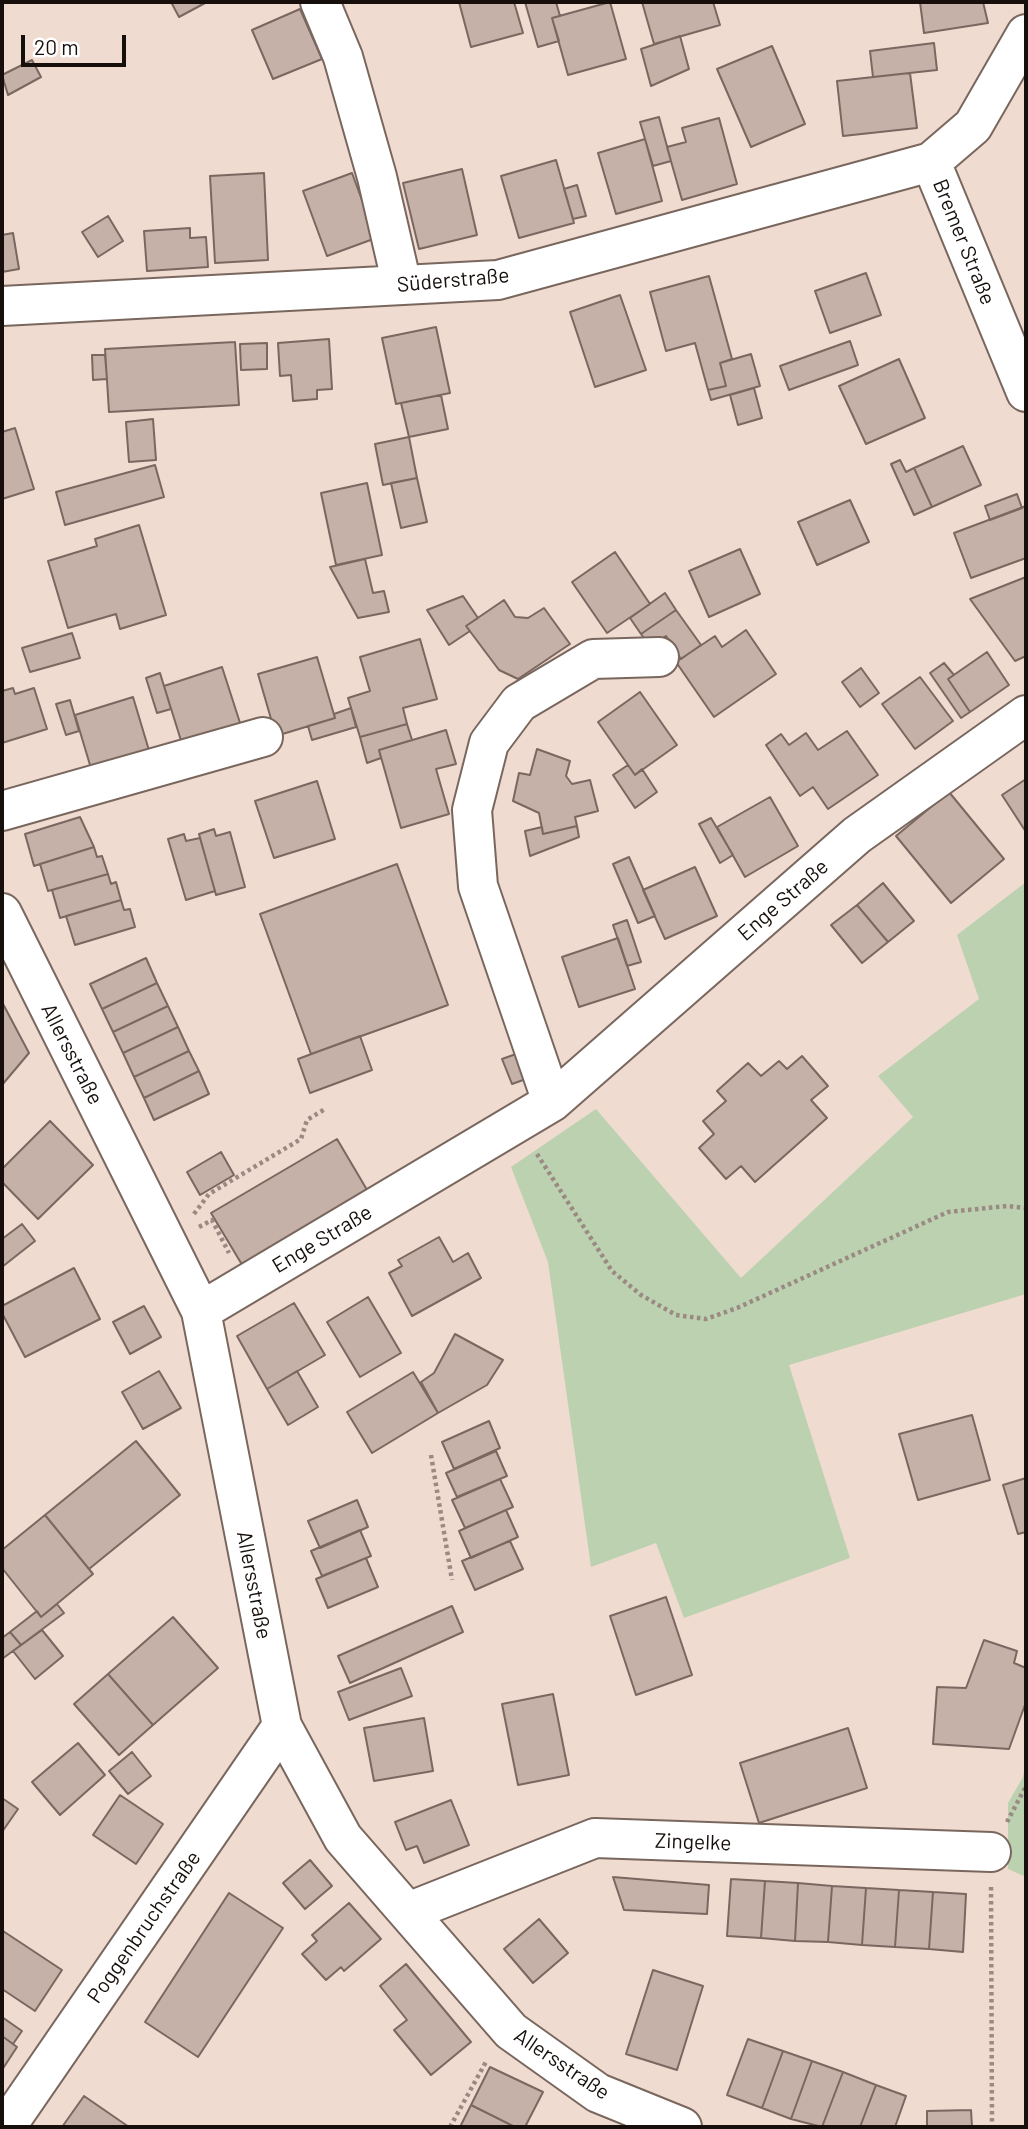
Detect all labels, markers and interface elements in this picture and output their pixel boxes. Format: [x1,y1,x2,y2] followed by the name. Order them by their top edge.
[24,21,130,65] scale bar
[34,34,79,59] text: 20 m
[927,175,1001,309] street label: Bremer Straße
[396,263,510,297] street label: Süderstraße
[733,854,833,946] street label: Enge Straße
[36,999,108,1109] street label: Allersstraße
[268,1199,376,1279] street label: Enge Straße
[231,1529,277,1641] street label: Allersstraße
[654,1828,732,1856] street label: Zingelke
[82,1846,206,2008] street label: Poggenbruchstraße
[509,2023,615,2105] street label: Allersstraße

